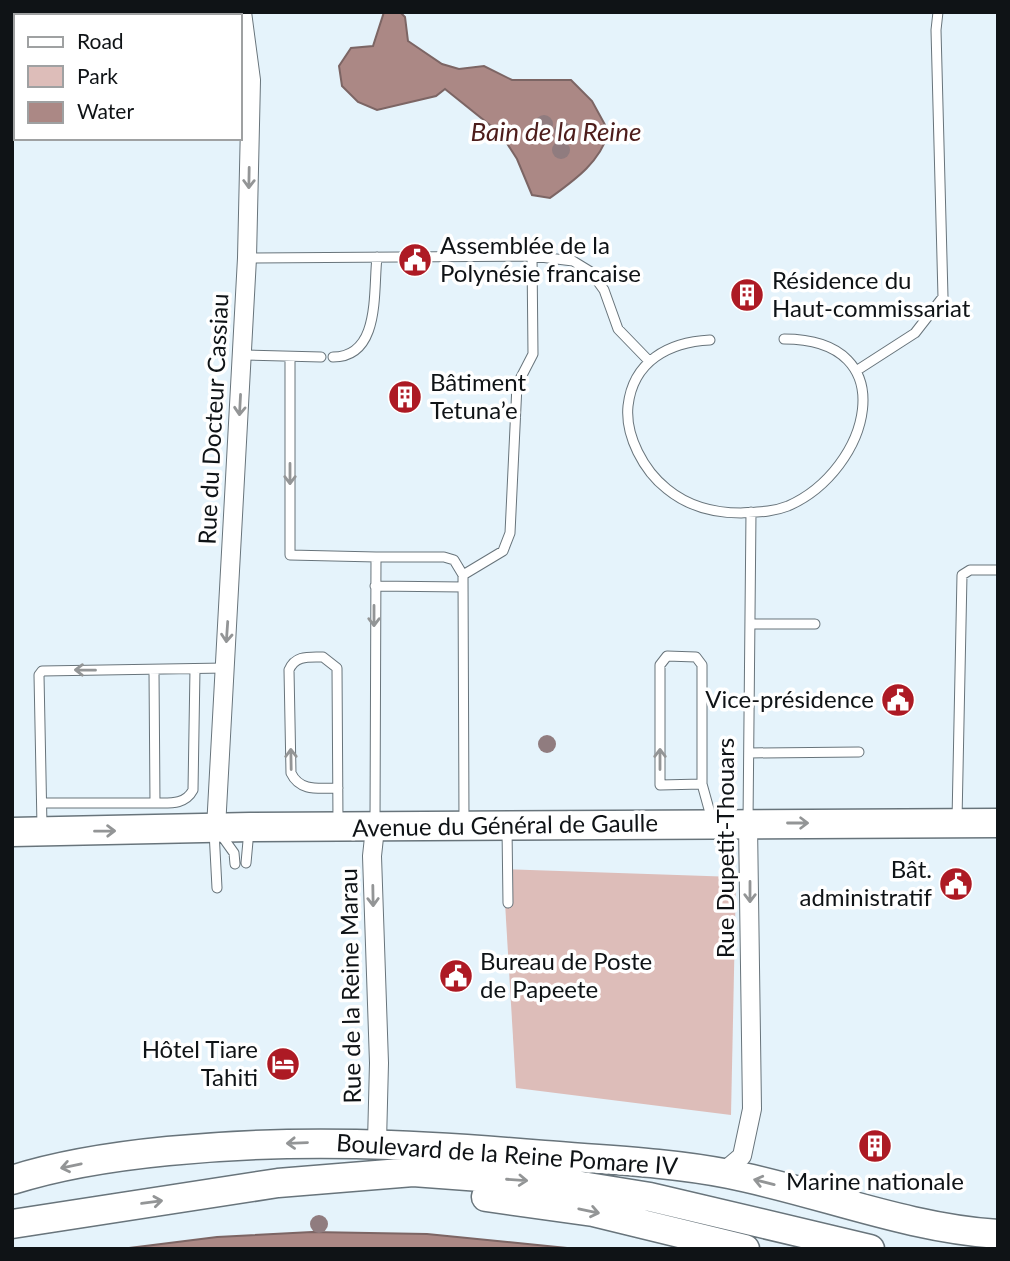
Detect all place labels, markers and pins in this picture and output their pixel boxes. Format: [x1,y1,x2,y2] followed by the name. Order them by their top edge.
[440,230,641,287] place label: Assemblée de la Polynésie francaise
[396,241,434,279] public building icon: Assemblée de la Polynésie francaise
[772,265,971,322] place label: Résidence du Haut-commissariat
[728,276,766,314] building icon: Résidence du Haut-commissariat
[430,367,527,424] place label: Bâtiment Tetuna’e
[386,378,424,416] building icon: Bâtiment Tetuna’e
[879,681,917,719] public building icon: Vice-présidence
[705,684,874,713] place label: Vice-présidence
[799,854,933,911] place label: Bât. administratif
[937,865,975,903] public building icon: Bât. administratif
[480,946,652,1003] place label: Bureau de Poste de Papeete
[437,957,475,995] public building icon: Bureau de Poste de Papeete
[142,1034,258,1091] place label: Hôtel Tiare Tahiti
[264,1045,302,1083] hotel icon: Hôtel Tiare Tahiti
[856,1127,894,1165] building icon: Marine nationale
[786,1166,964,1195] place label: Marine nationale

